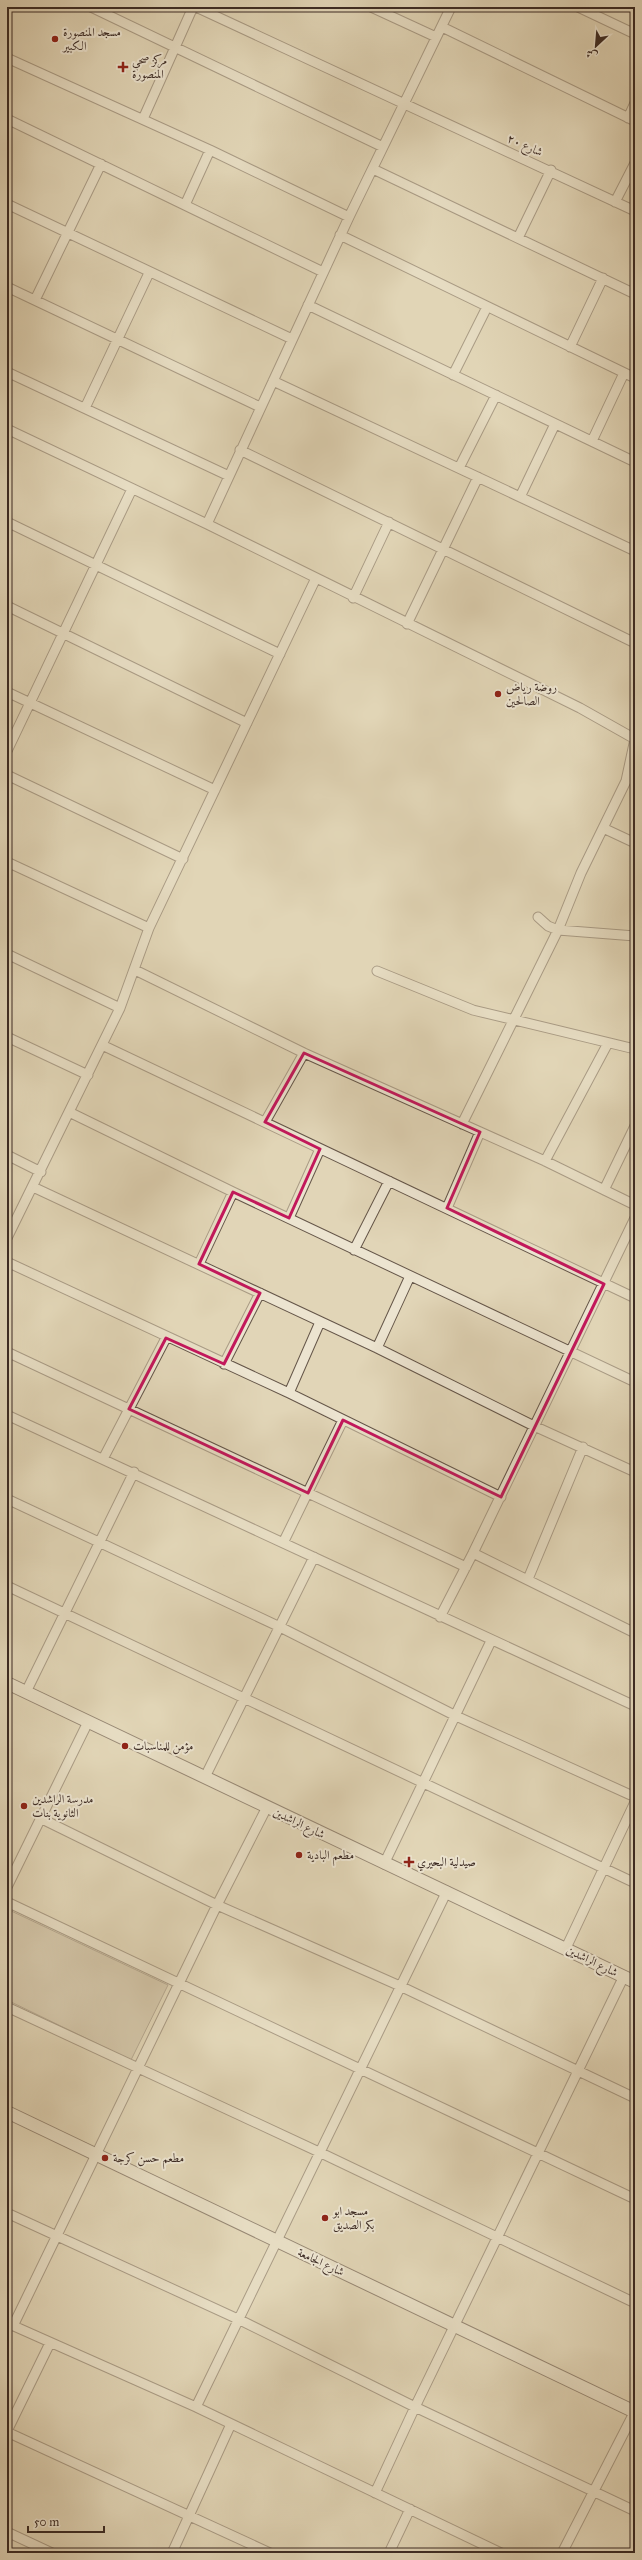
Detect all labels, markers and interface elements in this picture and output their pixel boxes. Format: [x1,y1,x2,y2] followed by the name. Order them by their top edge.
[61,25,121,53] place label: مسجد المنصورة الكبير
[576,26,616,66] north arrow
[50,34,60,44] marker: مسجد المنصورة الكبير
[584,46,600,63] text: ش
[132,53,167,82] place label: مركز صحي المنصورة
[117,61,129,73] marker: مركز صحي المنصورة
[503,131,545,163] street label: شارع ٢٠
[506,680,557,708] place label: روضة رياض الصالحين
[493,689,503,699] marker: روضة رياض الصالحين
[133,1739,193,1755] place label: مؤمن للمناسبات
[120,1741,130,1751] marker: مؤمن للمناسبات
[32,1792,93,1821] place label: مدرسة الراشدين الثانوية بنات
[19,1801,29,1811] marker: مدرسة الراشدين الثانوية بنات
[269,1805,327,1845] street label: شارع الراشدين
[307,1848,354,1866] place label: مطعم البادية
[294,1850,304,1860] marker: مطعم البادية
[417,1855,476,1872] place label: صيدلية البحيري
[404,1857,414,1867] marker: صيدلية البحيري
[562,1943,620,1983] street label: شارع الراشدين
[113,2151,184,2169] place label: مطعم حسن كرجة
[100,2153,110,2163] marker: مطعم حسن كرجة
[332,2204,374,2233] place label: مسجد ابو بكر الصديق
[320,2213,330,2223] marker: مسجد ابو بكر الصديق
[294,2245,347,2283] street label: شارع الجامعة
[28,2508,104,2534] scale bar
[34,2515,59,2529] text: 50 m

